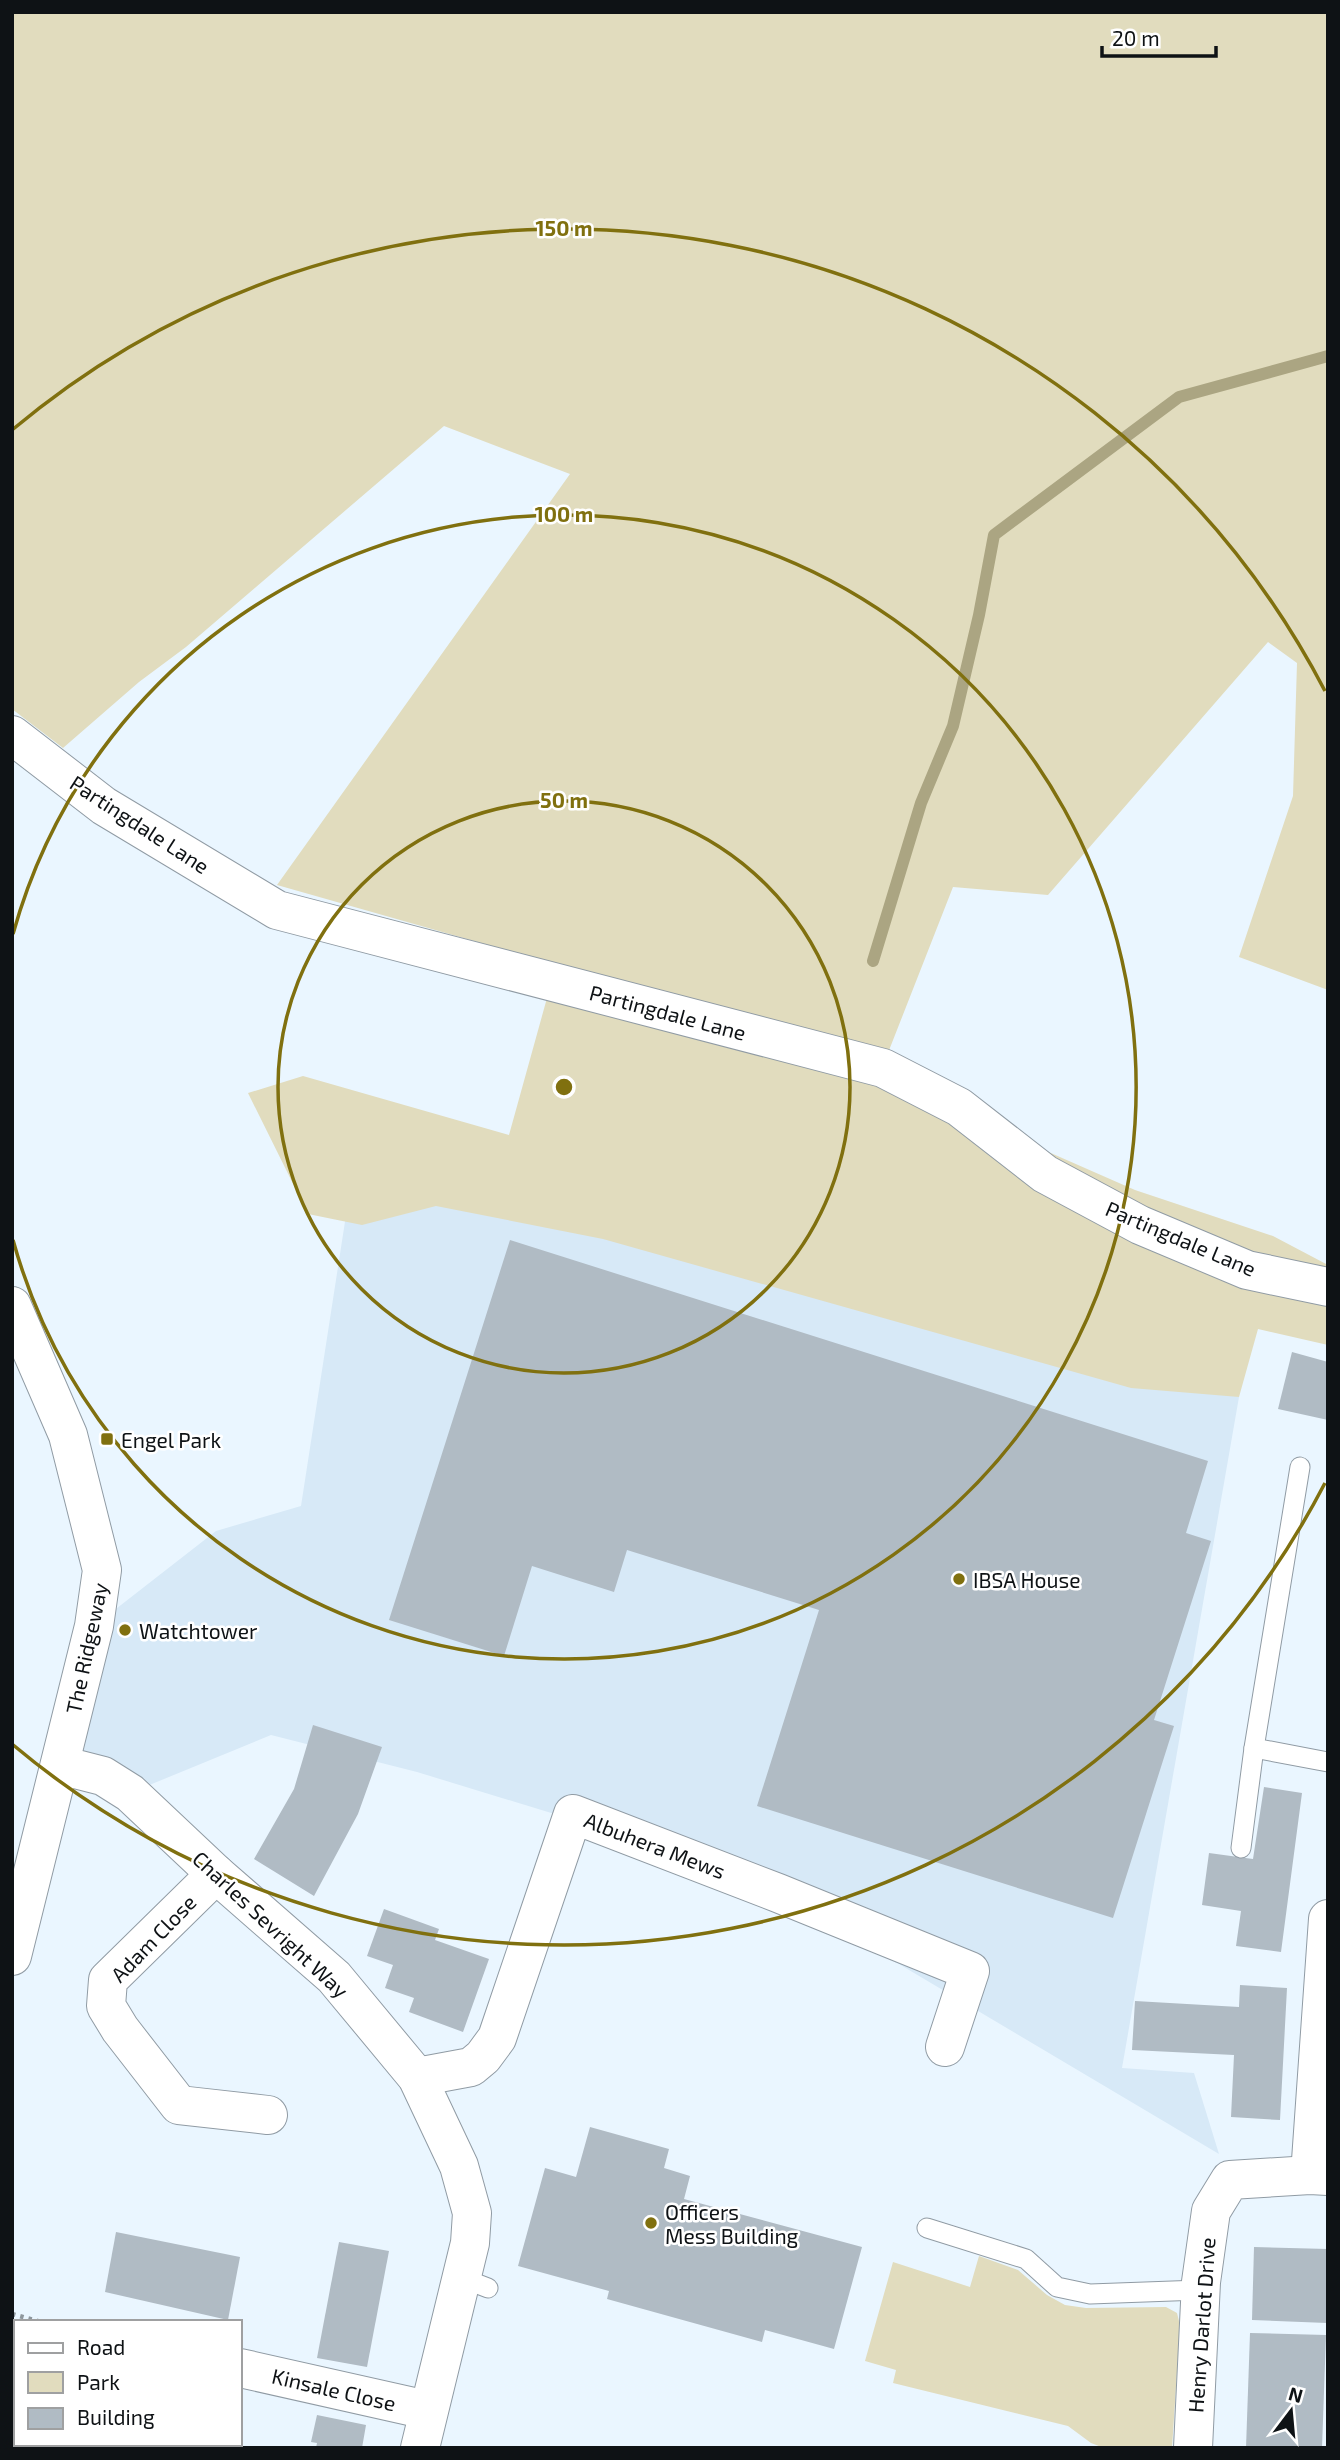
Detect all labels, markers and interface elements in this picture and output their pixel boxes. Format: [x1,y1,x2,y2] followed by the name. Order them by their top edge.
[1102,14,1216,58] scale bar
[1112,25,1160,50] text: 20 m
[536,215,592,240] text: 150 m
[535,501,593,526] text: 100 m
[66,770,214,878] street label: Partingdale Lane
[540,787,588,812] text: 50 m
[587,979,749,1045] street label: Partingdale Lane
[552,1075,576,1099] centre of rings
[1102,1195,1260,1281] street label: Partingdale Lane
[121,1427,222,1452] place label: Engel Park
[99,1431,115,1447] marker: Engel Park
[973,1567,1080,1592] place label: IBSA House
[951,1571,967,1587] marker: IBSA House
[60,1580,112,1716] street label: The Ridgeway
[139,1618,258,1643] place label: Watchtower
[117,1622,133,1638] marker: Watchtower
[581,1807,729,1883] street label: Albuhera Mews
[188,1846,354,2002] street label: Charles Sevright Way
[105,1889,201,1987] street label: Adam Close
[665,2199,799,2248] place label: Officers Mess Building
[643,2215,659,2231] marker: Officers Mess Building
[1182,2236,1220,2414] street label: Henry Darlot Drive
[14,2320,242,2446] legend
[77,2334,125,2359] text: Road
[270,2363,398,2415] street label: Kinsale Close
[77,2369,120,2394] text: Park
[1256,2376,1326,2446] north arrow
[1286,2381,1306,2407] text: N
[77,2404,155,2429] text: Building

